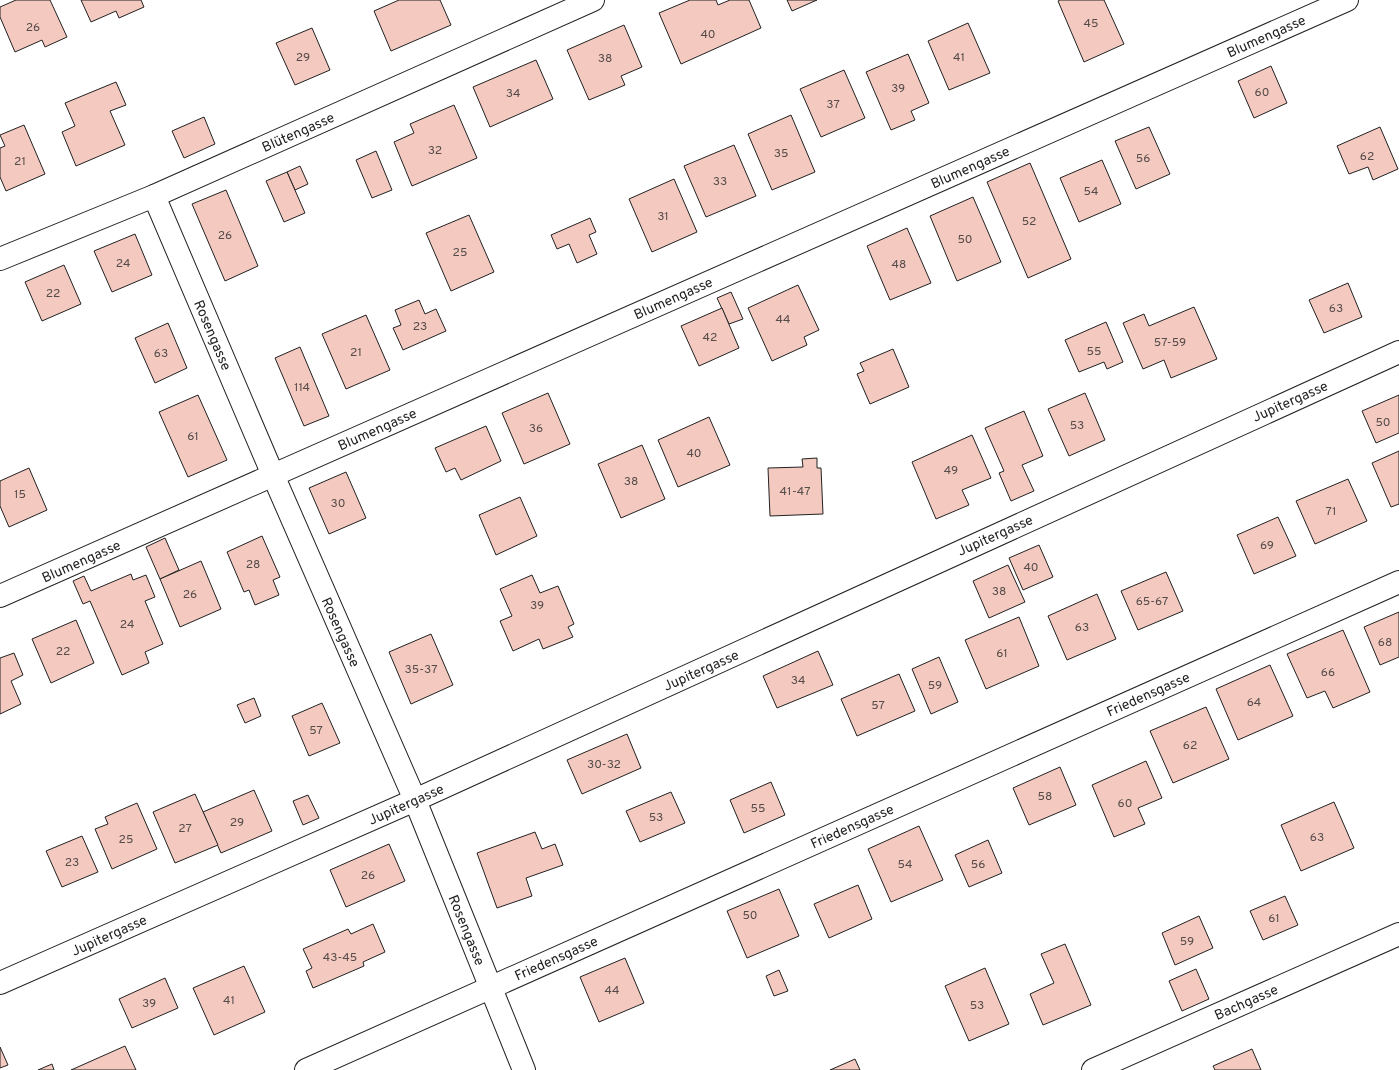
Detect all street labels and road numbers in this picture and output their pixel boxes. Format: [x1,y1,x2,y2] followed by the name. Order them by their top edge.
[1225,12,1309,62] street label: Blumengasse
[260,110,337,157] street label: Blütengasse
[929,143,1013,193] street label: Blumengasse
[632,274,716,324] street label: Blumengasse
[189,298,234,373] street label: Rosengasse
[1250,378,1331,427] street label: Jupitergasse
[336,405,420,455] street label: Blumengasse
[955,512,1036,561] street label: Jupitergasse
[40,537,124,587] street label: Blumengasse
[317,595,363,670] street label: Rosengasse
[661,647,742,696] street label: Jupitergasse
[1104,669,1193,721] street label: Friedensgasse
[366,781,447,830] street label: Jupitergasse
[808,801,897,853] street label: Friedensgasse
[444,893,487,968] street label: Rosengasse
[69,912,150,961] street label: Jupitergasse
[512,933,601,985] street label: Friedensgasse
[1212,982,1281,1025] street label: Bachgasse

